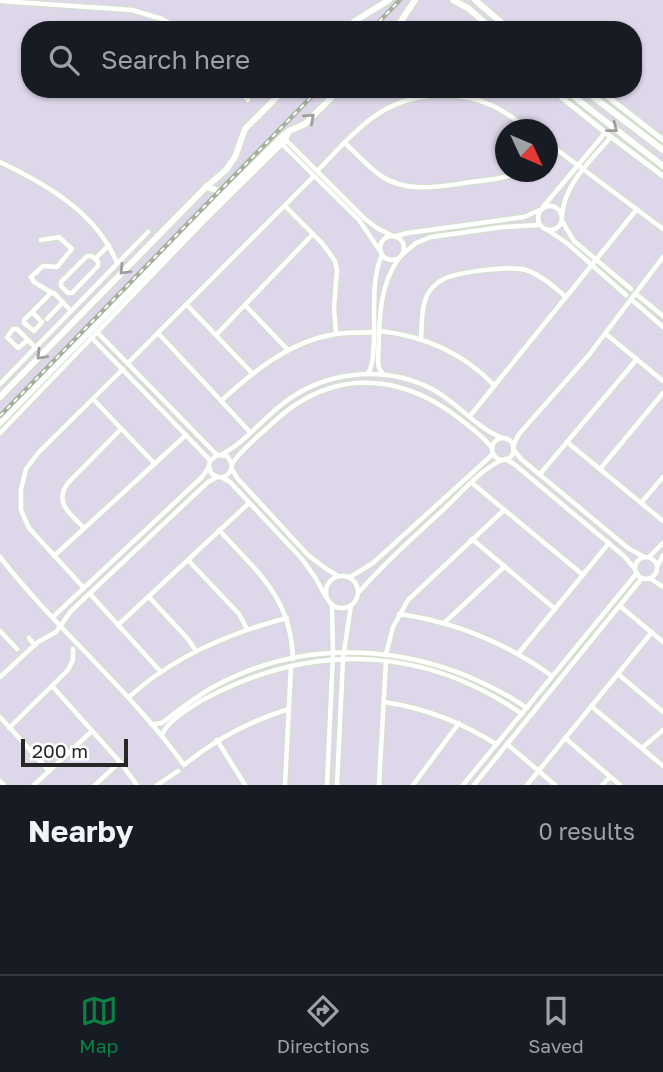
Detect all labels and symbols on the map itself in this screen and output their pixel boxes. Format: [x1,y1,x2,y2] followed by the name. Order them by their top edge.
[302,114,315,126] one-way arrow
[495,119,558,182] north arrow
[606,119,618,132] one-way arrow
[120,262,132,274] one-way arrow
[37,347,50,360] one-way arrow
[21,736,128,768] scale bar

